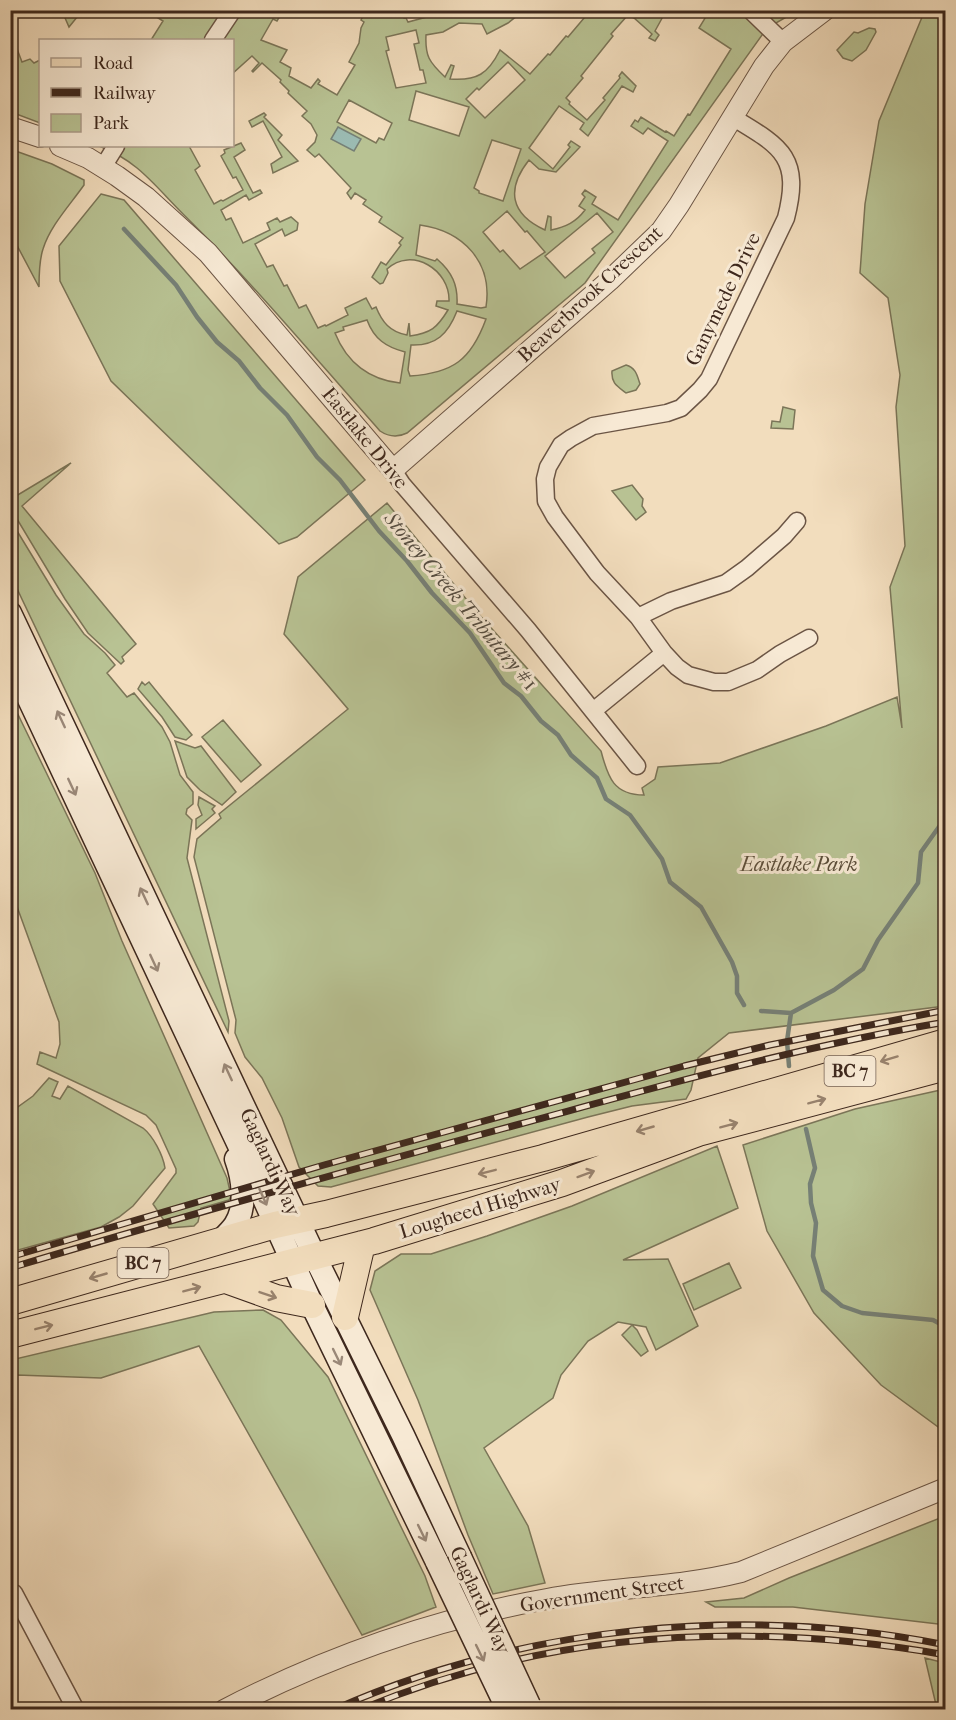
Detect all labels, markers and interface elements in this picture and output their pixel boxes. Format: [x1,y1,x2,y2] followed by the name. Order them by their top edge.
[39,39,234,147] legend
[93,53,133,74] text: Road
[93,83,157,104] text: Railway
[93,113,130,134] text: Park
[513,221,667,367] street label: Beaverbrook Crescent
[681,229,765,369] street label: Ganymede Drive
[317,383,413,493] street label: Eastlake Drive
[379,506,543,695] water label: Stoney Creek Tributary #1
[54,711,66,729] one-way arrow
[66,778,78,796] one-way arrow
[740,853,857,876] park label: Eastlake Park
[138,887,150,905] one-way arrow
[149,954,161,972] one-way arrow
[880,1054,899,1065] one-way arrow
[824,1056,876,1086] road number: BC 7
[221,1063,233,1081] one-way arrow
[807,1095,826,1106] one-way arrow
[235,1105,306,1221] street label: Gaglardi Way
[719,1119,738,1130] one-way arrow
[636,1124,655,1135] one-way arrow
[477,1167,496,1179] one-way arrow
[576,1168,595,1179] one-way arrow
[396,1172,565,1243] street label: Lougheed Highway
[259,1188,270,1206] one-way arrow
[118,1248,168,1278] road number: BC 7
[89,1271,108,1282] one-way arrow
[182,1282,201,1294] one-way arrow
[258,1290,277,1301] one-way arrow
[34,1320,53,1332] one-way arrow
[332,1348,344,1366] one-way arrow
[417,1523,429,1541] one-way arrow
[445,1543,516,1659] street label: Gaglardi Way
[518,1571,686,1617] street label: Government Street
[475,1643,487,1661] one-way arrow

